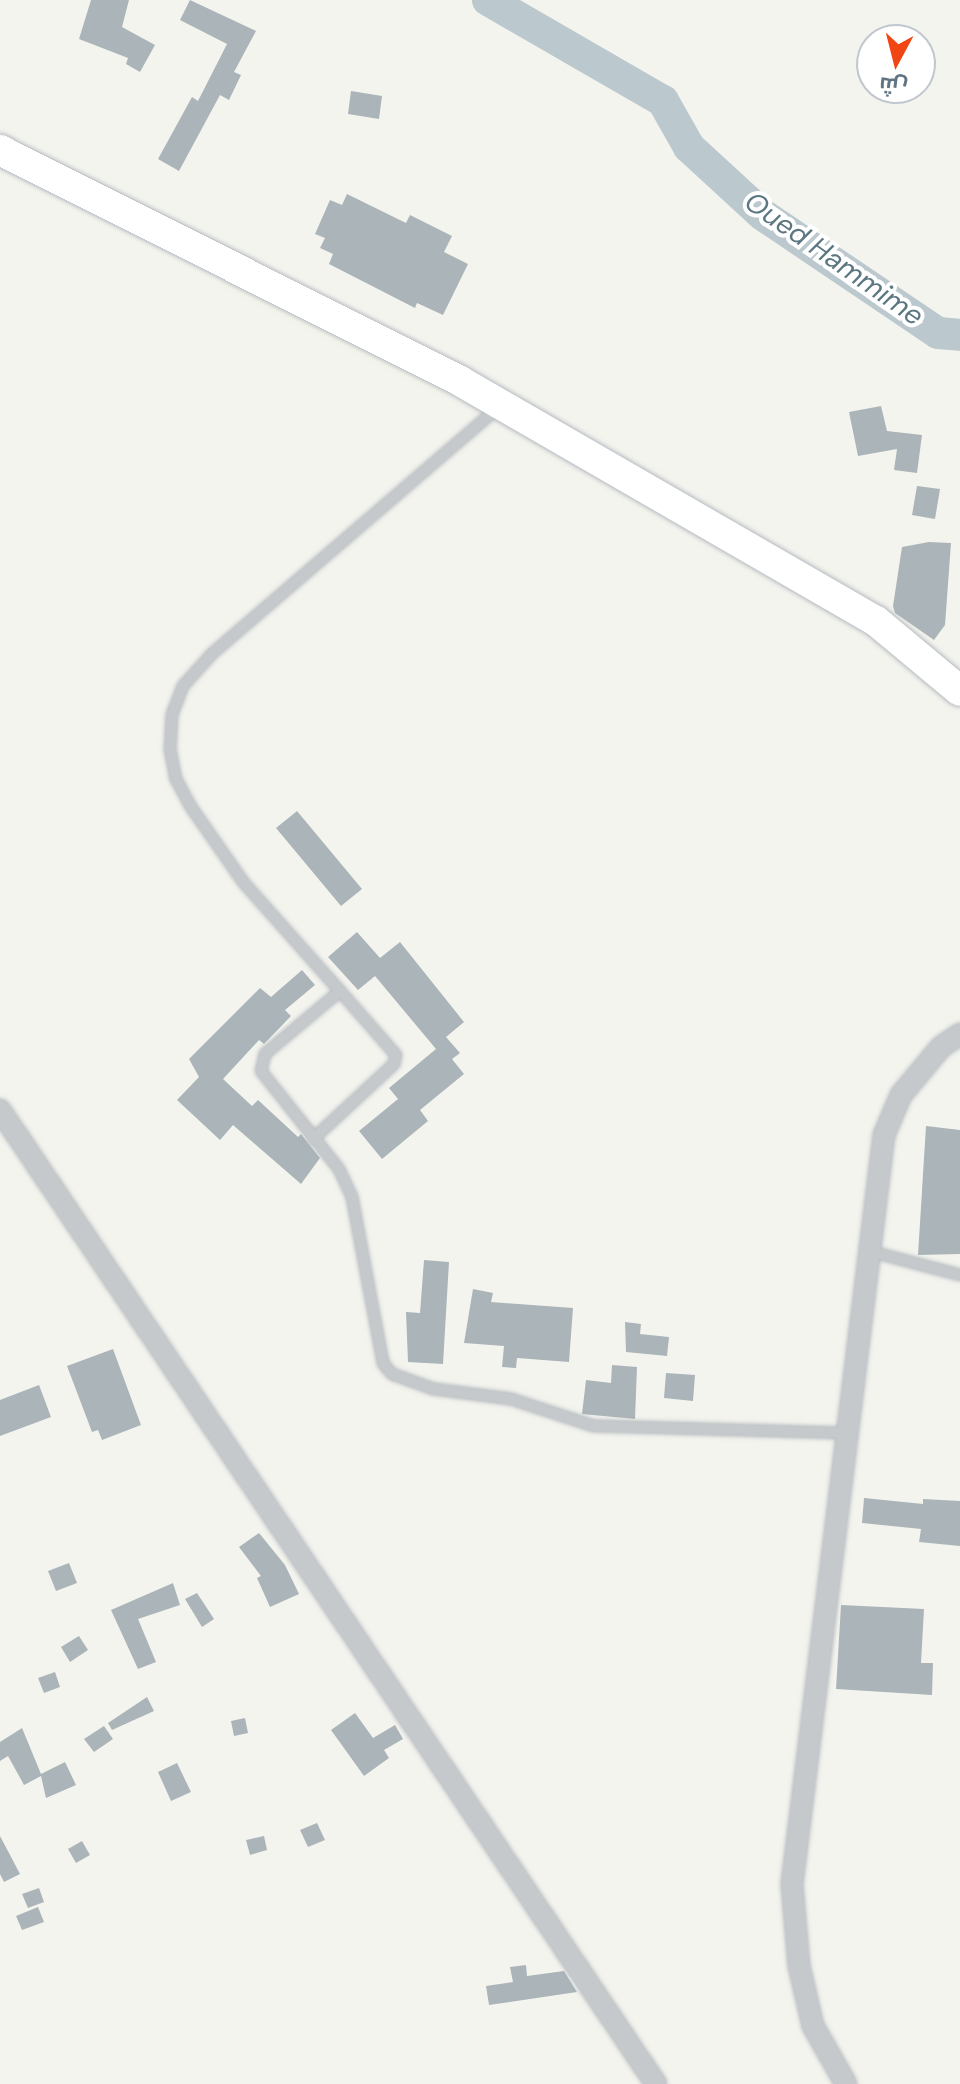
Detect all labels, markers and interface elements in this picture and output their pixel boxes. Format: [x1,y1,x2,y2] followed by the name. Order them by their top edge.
[856,24,936,104] north arrow
[877,70,909,102] text: ش
[738,185,930,333] water label: Oued Hammime

